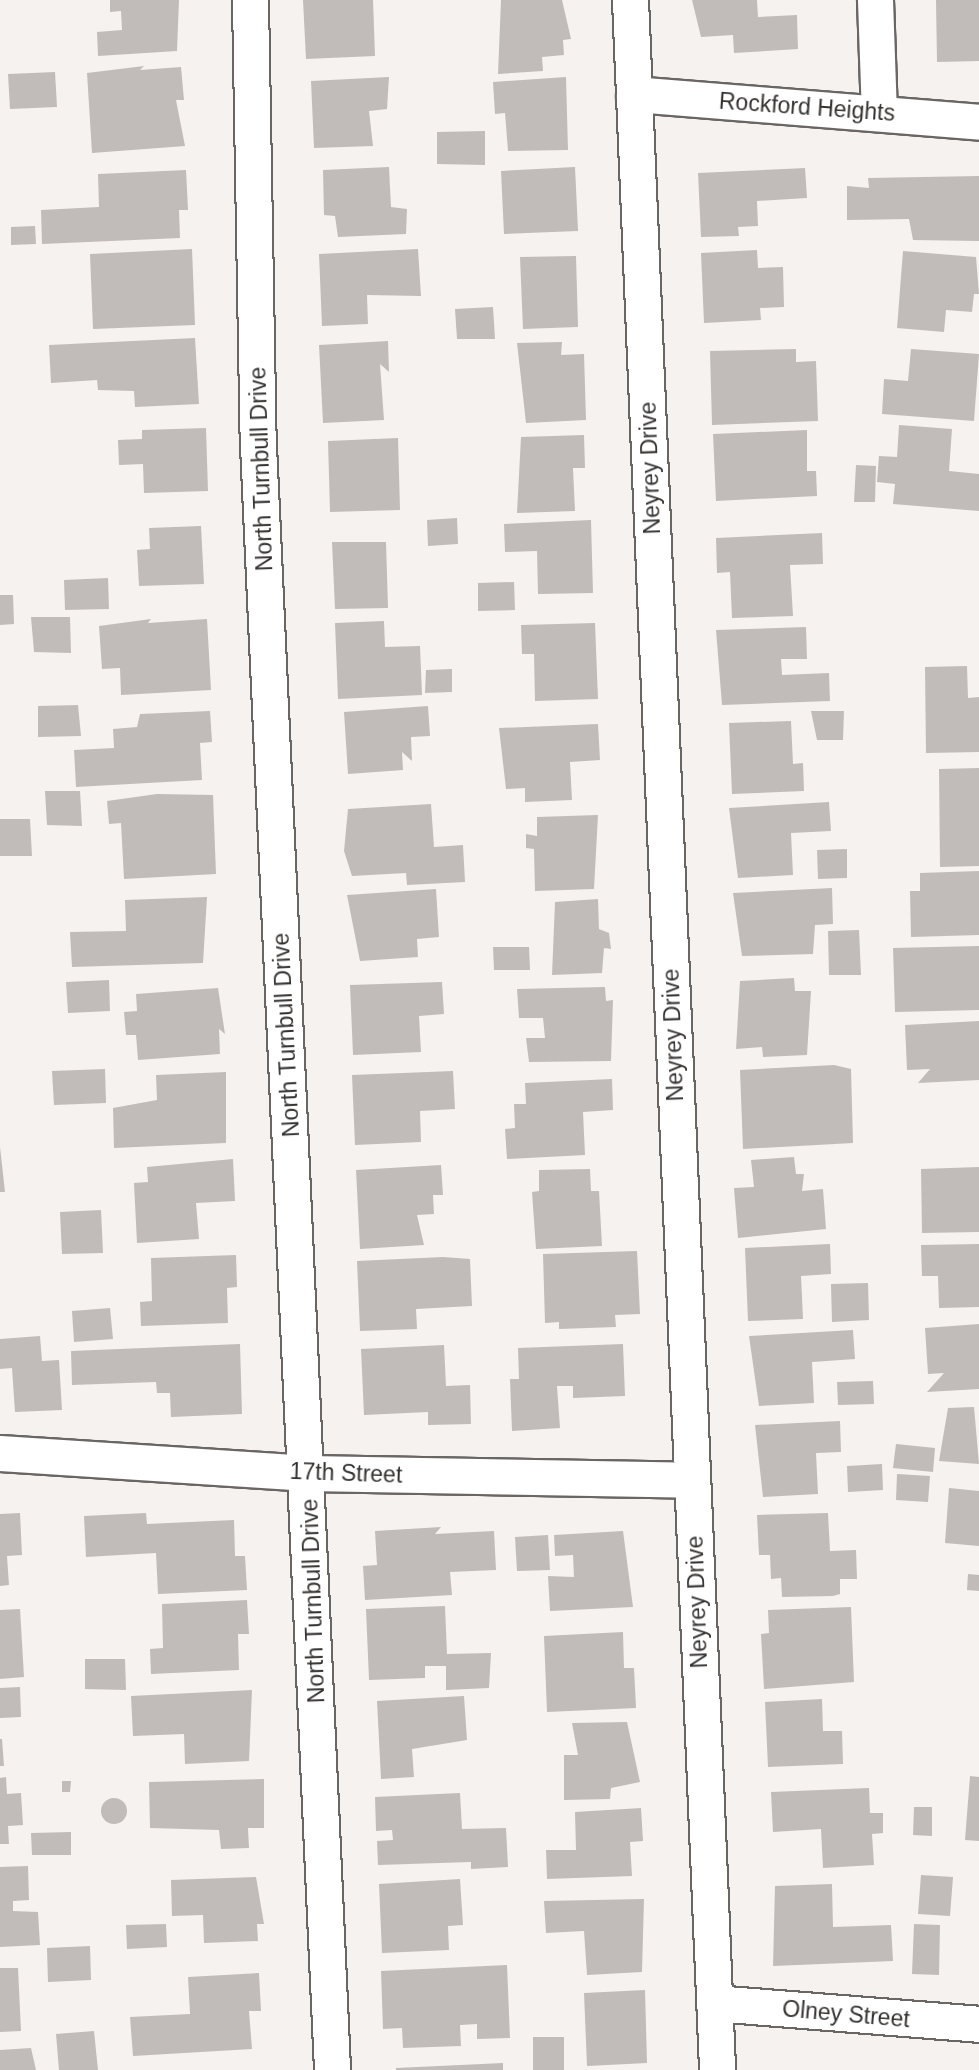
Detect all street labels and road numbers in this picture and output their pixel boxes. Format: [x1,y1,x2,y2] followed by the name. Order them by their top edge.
[718,87,896,127] street label: Rockford Heights
[244,366,278,572] street label: North Turnbull Drive
[634,401,666,535] street label: Neyrey Drive
[267,932,305,1138] street label: North Turnbull Drive
[657,968,689,1102] street label: Neyrey Drive
[289,1457,403,1489] street label: 17th Street
[296,1498,330,1704] street label: North Turnbull Drive
[681,1535,713,1669] street label: Neyrey Drive
[781,1995,911,2033] street label: Olney Street

